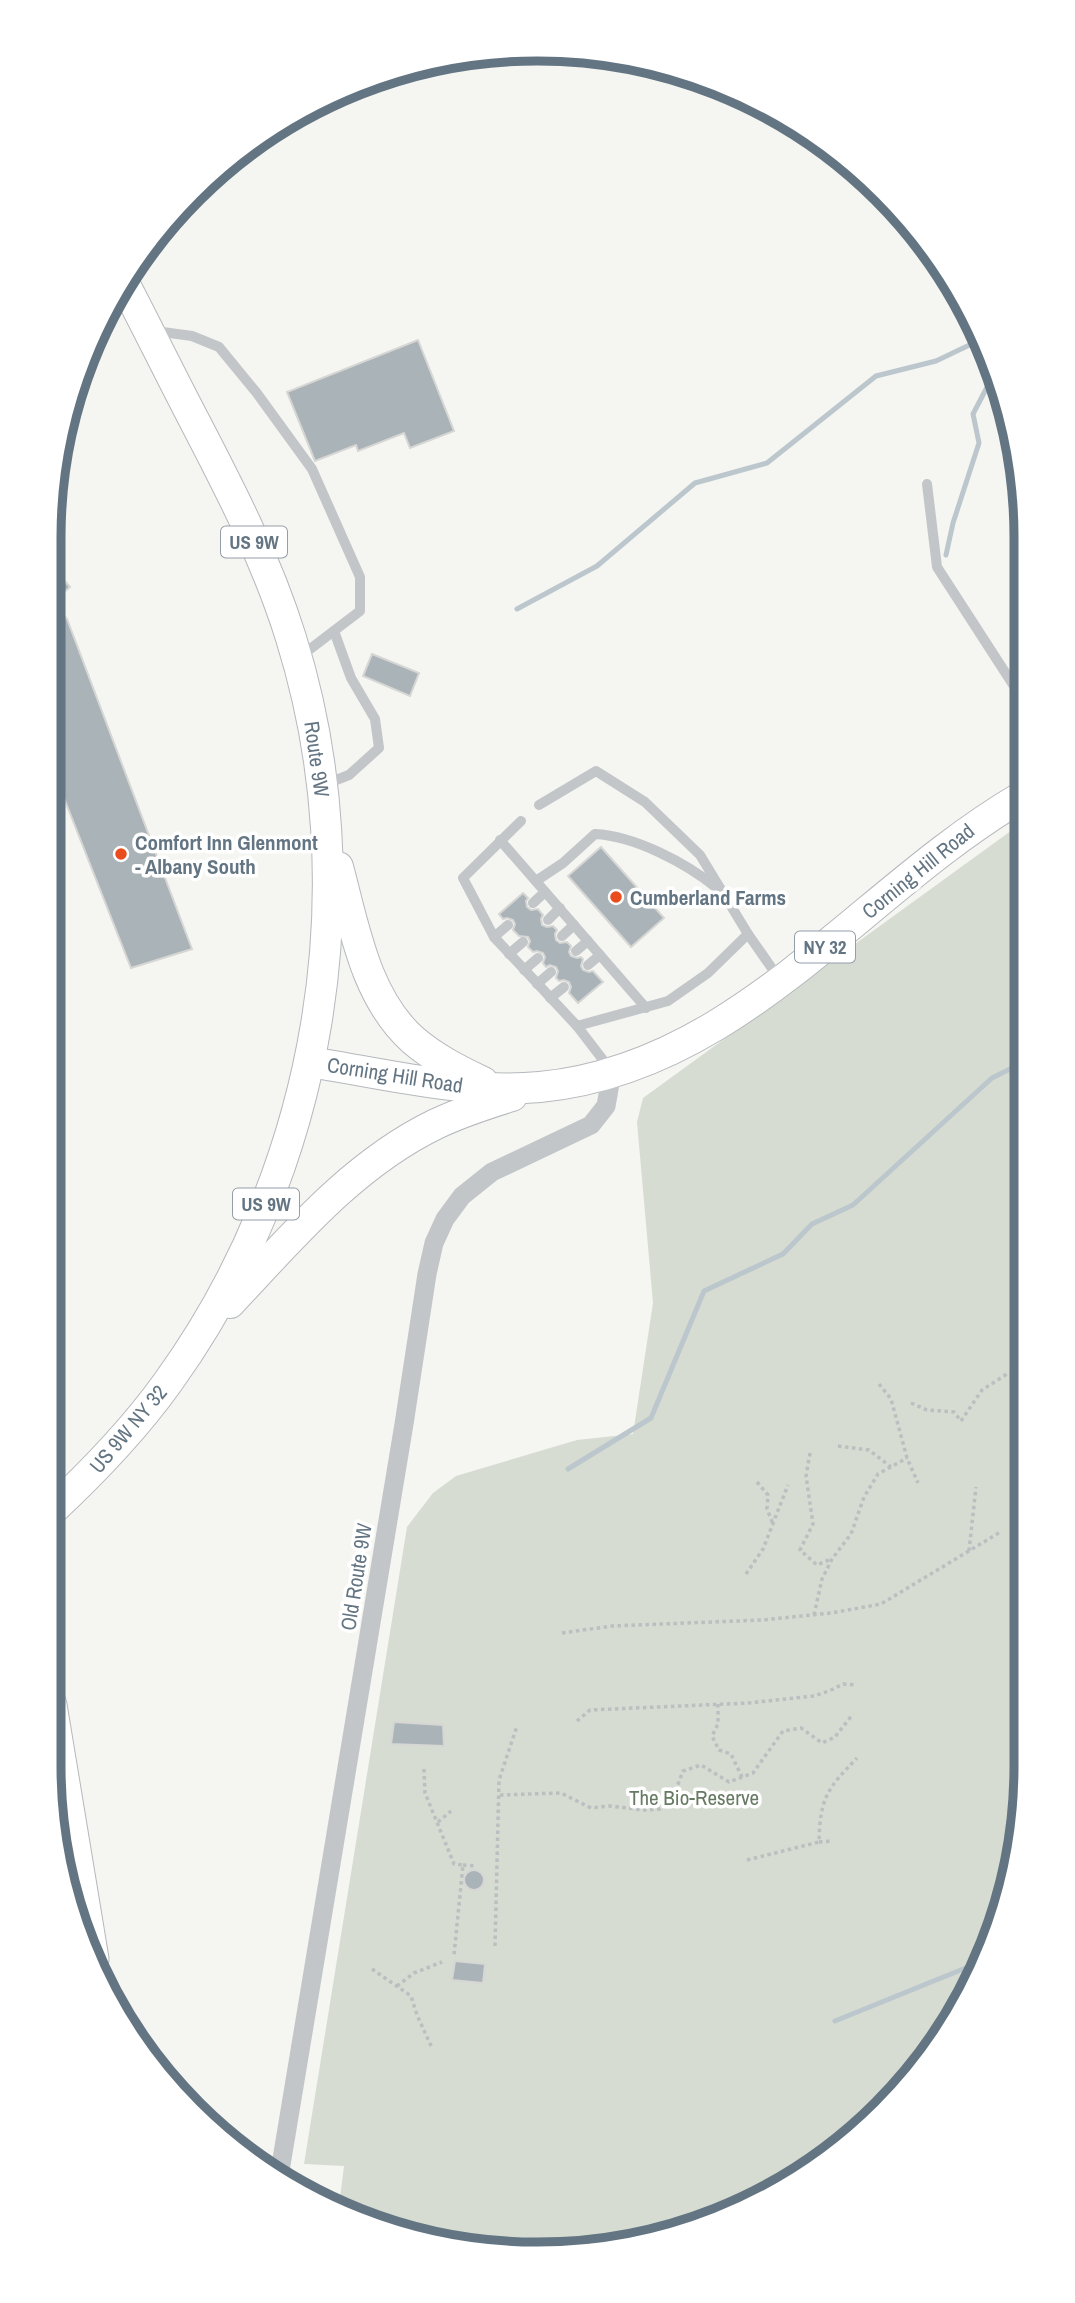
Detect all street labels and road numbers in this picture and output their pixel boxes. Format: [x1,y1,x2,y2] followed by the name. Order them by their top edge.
[221,526,287,558] road number: US 9W
[297,719,337,800] street label: Route 9W
[856,817,980,925] street label: Corning Hill Road
[795,931,855,962] road number: NY 32
[325,1050,465,1100] street label: Corning Hill Road
[233,1188,299,1220] road number: US 9W
[83,1379,173,1479] street label: US 9W NY 32
[333,1521,379,1633] street label: Old Route 9W

